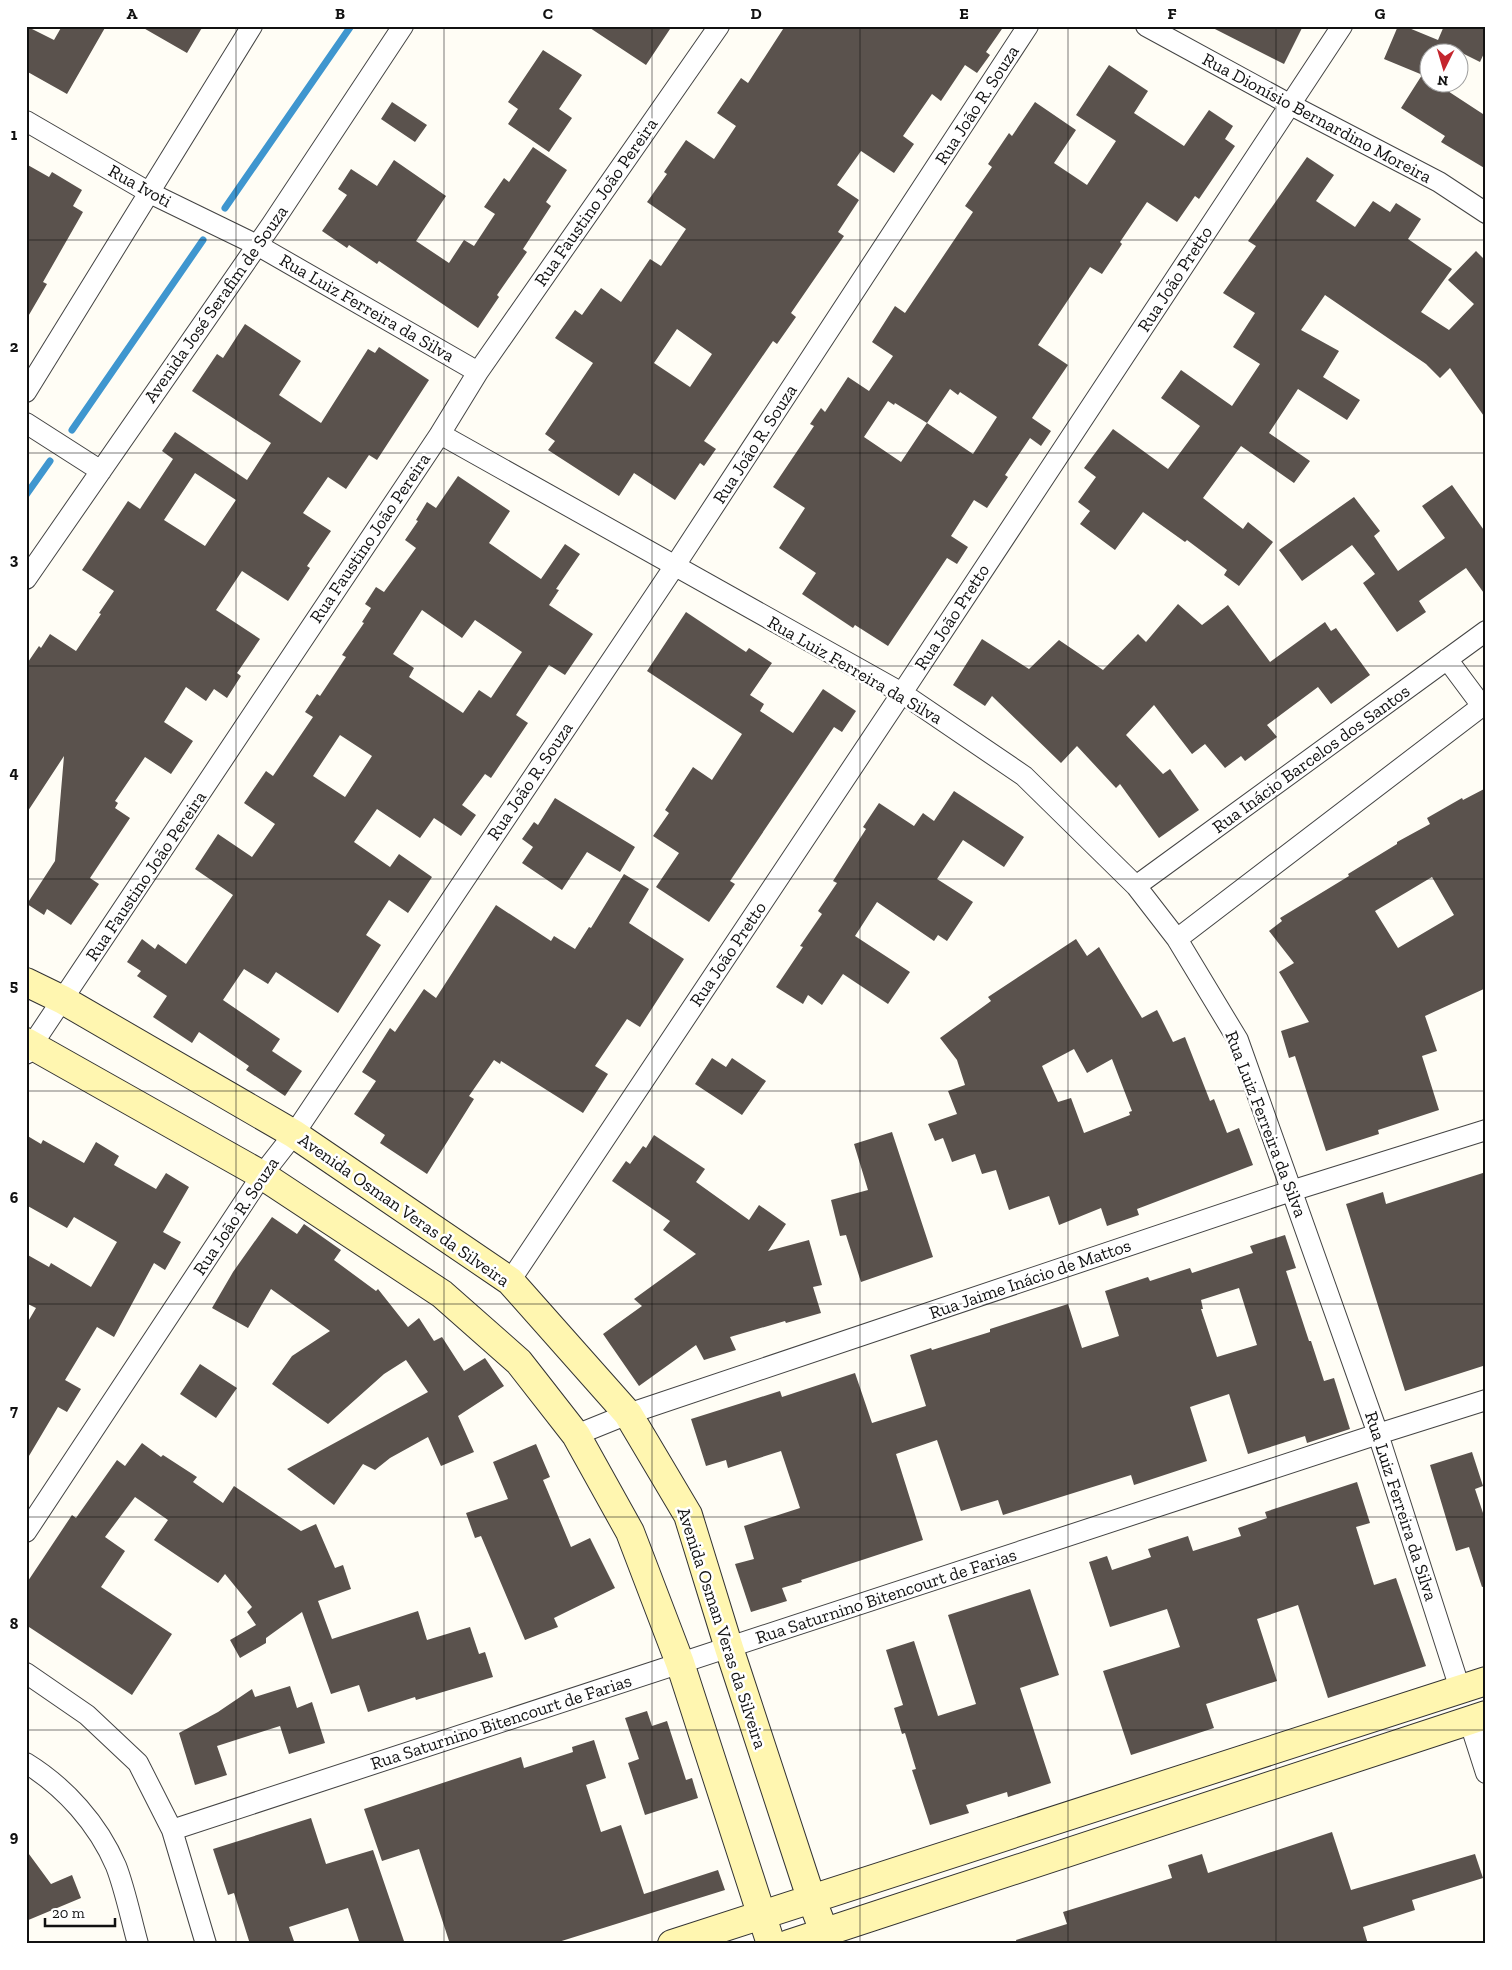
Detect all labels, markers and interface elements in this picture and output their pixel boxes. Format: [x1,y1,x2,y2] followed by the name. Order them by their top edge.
[127,4,138,23] text: A
[335,4,345,23] text: B
[543,4,553,23] text: C
[750,4,762,23] text: D
[959,4,969,23] text: E
[1167,4,1177,23] text: F
[1375,4,1386,23] text: G
[930,41,1024,169] street label: Rua João R. Souza
[1420,42,1470,92] north arrow
[1199,48,1436,188] street label: Rua Dionísio Bernardino Moreira
[1437,71,1449,89] text: N
[530,113,663,290] street label: Rua Faustino João Pereira
[11,125,18,144] text: 1
[104,160,176,212] street label: Rua Ivoti
[139,201,293,407] street label: Avenida José Serafim de Souza
[1133,222,1217,336] street label: Rua João Pretto
[276,249,459,367] street label: Rua Luiz Ferreira da Silva
[10,337,19,356] text: 2
[708,380,802,508] street label: Rua João R. Souza
[305,449,435,627] street label: Rua Faustino João Pereira
[10,550,19,569] text: 3
[910,560,994,674] street label: Rua João Pretto
[764,611,947,729] street label: Rua Luiz Ferreira da Silva
[1208,680,1414,838] street label: Rua Inácio Barcelos dos Santos
[482,718,578,844] street label: Rua João R. Souza
[9,763,19,782] text: 4
[81,787,211,965] street label: Rua Faustino João Pereira
[685,897,771,1011] street label: Rua João Pretto
[10,976,18,995] text: 5
[1220,1028,1312,1221] street label: Rua Luiz Ferreira da Silva
[294,1128,514,1292] street label: Avenida Osman Veras da Silveira
[188,1153,284,1279] street label: Rua João R. Souza
[10,1188,19,1207] text: 6
[926,1234,1134,1324] street label: Rua Jaime Inácio de Mattos
[10,1401,18,1420] text: 7
[1360,1408,1442,1604] street label: Rua Luiz Ferreira da Silva
[672,1504,772,1752] street label: Avenida Osman Veras da Silveira
[753,1543,1019,1649] street label: Rua Saturnino Bitencourt de Farias
[10,1614,19,1633] text: 8
[368,1669,634,1775] street label: Rua Saturnino Bitencourt de Farias
[10,1827,19,1846] text: 9
[45,1895,115,1927] scale bar
[52,1904,85,1922] text: 20 m

